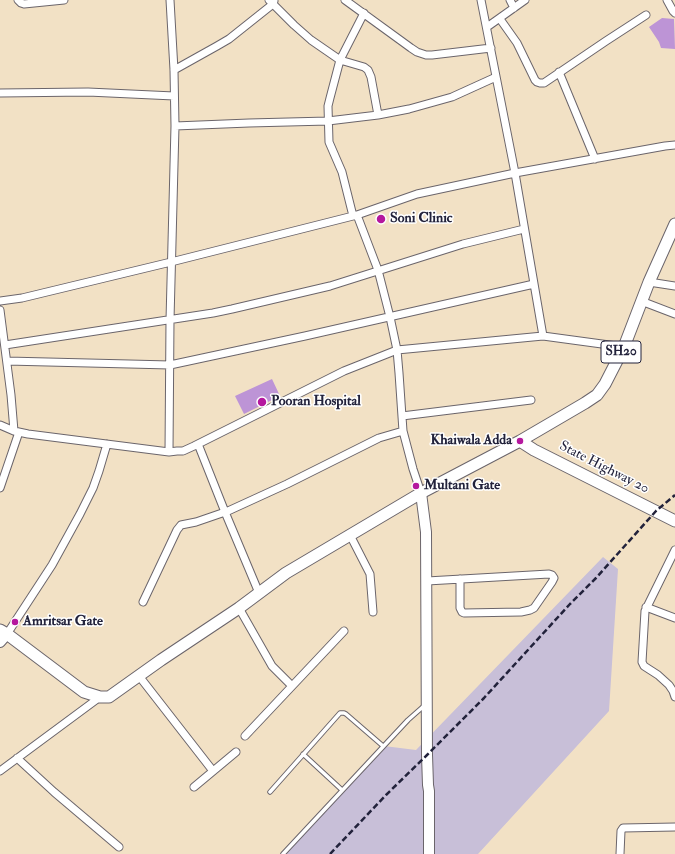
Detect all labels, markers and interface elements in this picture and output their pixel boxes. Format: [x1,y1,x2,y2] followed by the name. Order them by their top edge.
[390,211,453,227] place label: Soni Clinic
[375,213,387,225] marker: Soni Clinic
[601,341,641,363] road number: SH20
[271,394,361,410] place label: Pooran Hospital
[256,396,268,408] marker: Pooran Hospital
[430,433,512,449] place label: Khaiwala Adda
[515,436,525,446] marker: Khaiwala Adda
[556,438,652,498] street label: State Highway 20
[424,478,500,494] place label: Multani Gate
[411,481,421,491] marker: Multani Gate
[23,614,103,630] place label: Amritsar Gate
[10,617,20,627] marker: Amritsar Gate

